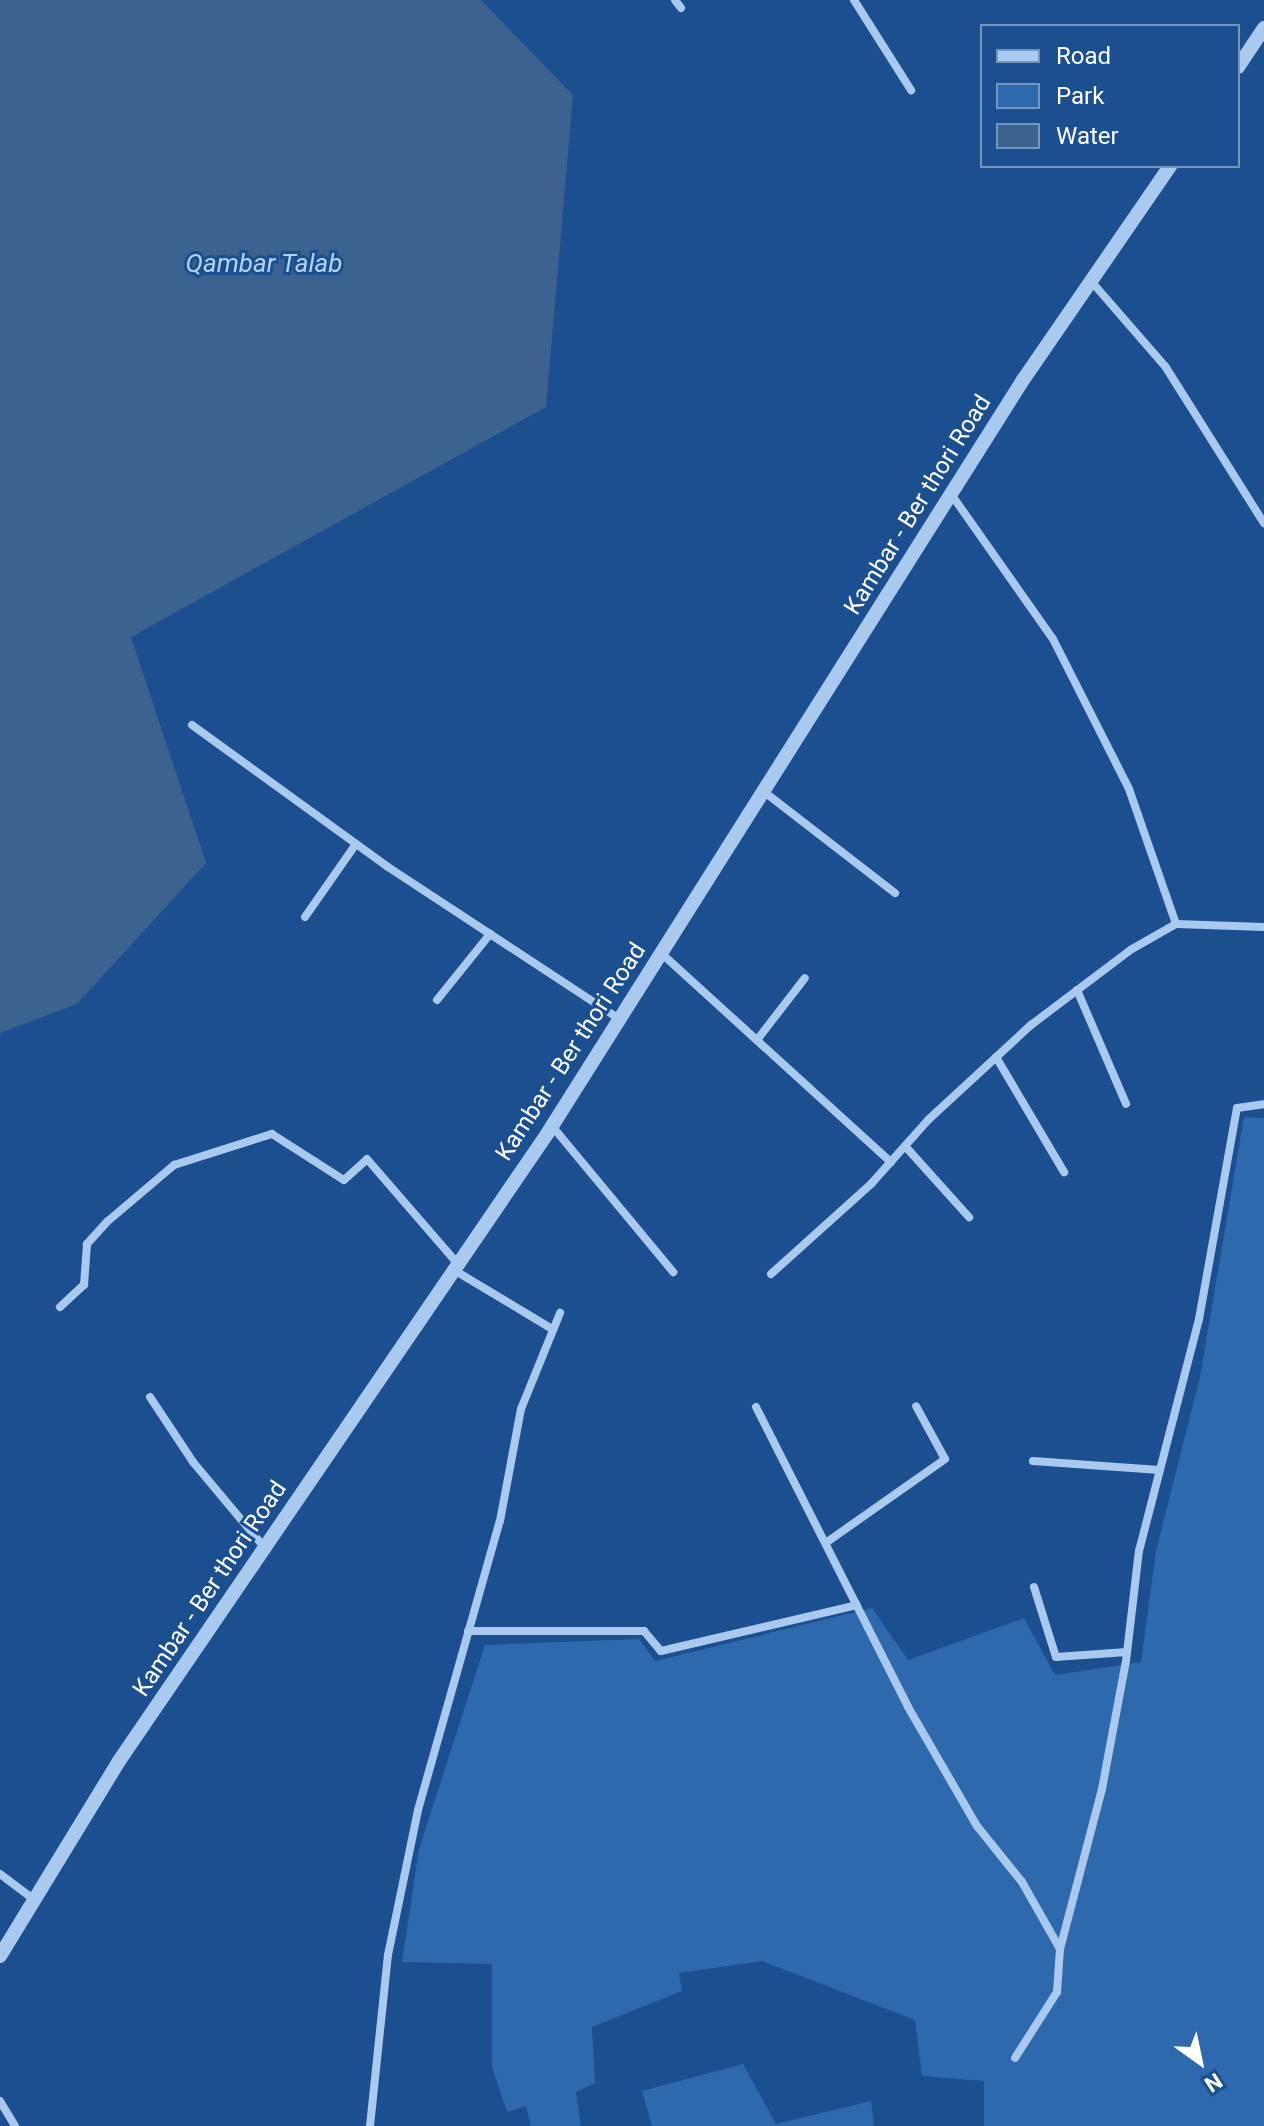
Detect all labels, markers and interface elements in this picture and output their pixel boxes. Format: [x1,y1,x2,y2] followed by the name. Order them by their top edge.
[980,24,1240,168] legend
[1056,42,1111,70] text: Road
[1056,82,1104,110] text: Park
[1056,122,1119,150] text: Water
[185,248,343,280] water label: Qambar Talab
[839,390,997,620] street label: Kambar - Ber thori Road
[490,938,652,1166] street label: Kambar - Ber thori Road
[127,1476,293,1702] street label: Kambar - Ber thori Road
[1160,2022,1240,2102] north arrow
[1200,2068,1227,2097] text: N

